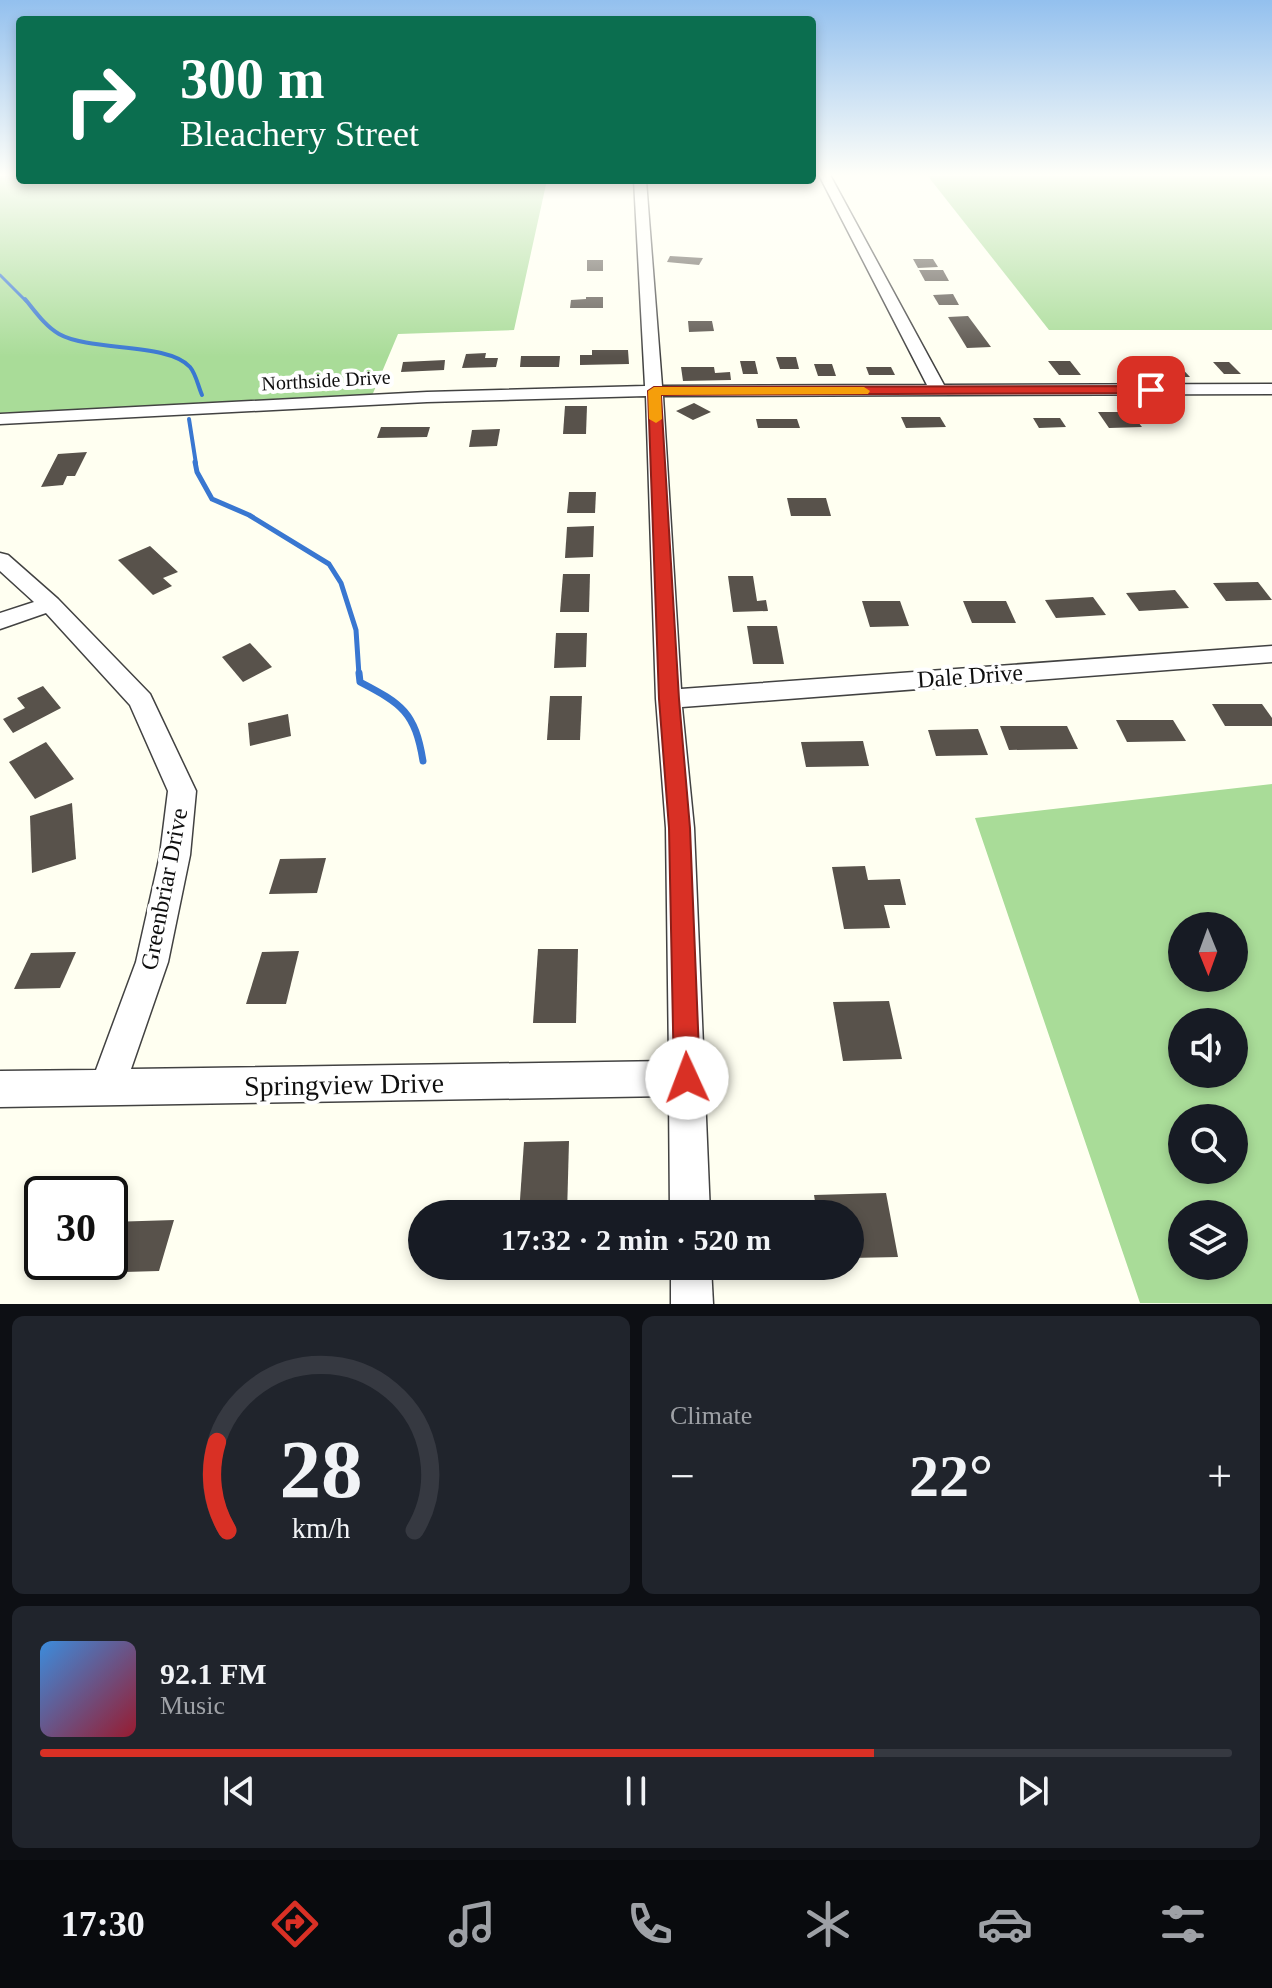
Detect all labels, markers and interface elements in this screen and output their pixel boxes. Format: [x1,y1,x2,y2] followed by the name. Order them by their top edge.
[48,48,152,152] icon: right
[180,48,325,110] text: 300 m
[180,114,419,154] text: Bleachery Street
[1117,356,1185,424] pin
[261,366,391,394] street label: Northside Drive
[1129,368,1173,412] icon: arrive
[916,659,1024,693] street label: Dale Drive
[136,806,192,972] street label: Greenbriar Drive
[1168,912,1248,992] north arrow
[1168,912,1248,1280] map controls
[1168,1008,1248,1088] button: sound
[645,1036,729,1120] position arrow
[244,1067,444,1102] street label: Springview Drive
[1168,1104,1248,1184] button: search
[24,1176,128,1280] speed limit sign: 30
[1168,1200,1248,1280] button: layers
[501,1223,771,1256] text: 17:32 · 2 min · 520 m
[670,1401,752,1430] text: Climate
[279,1423,363,1515] text: 28
[909,1443,993,1509] text: 22°
[670,1452,695,1501] text: −
[1207,1452,1232,1501] text: +
[292,1513,350,1544] text: km/h
[160,1657,267,1690] text: 92.1 FM
[160,1691,225,1720] text: Music
[217,1769,261,1813] icon: previous
[614,1769,658,1813] icon: pause
[1011,1769,1055,1813] icon: next
[267,1896,323,1952] icon: directions
[444,1896,500,1952] icon: music
[622,1896,678,1952] icon: phone
[800,1896,856,1952] icon: climate
[977,1896,1033,1952] icon: car
[1155,1896,1211,1952] icon: filters
[61,1904,145,1944] text: 17:30

